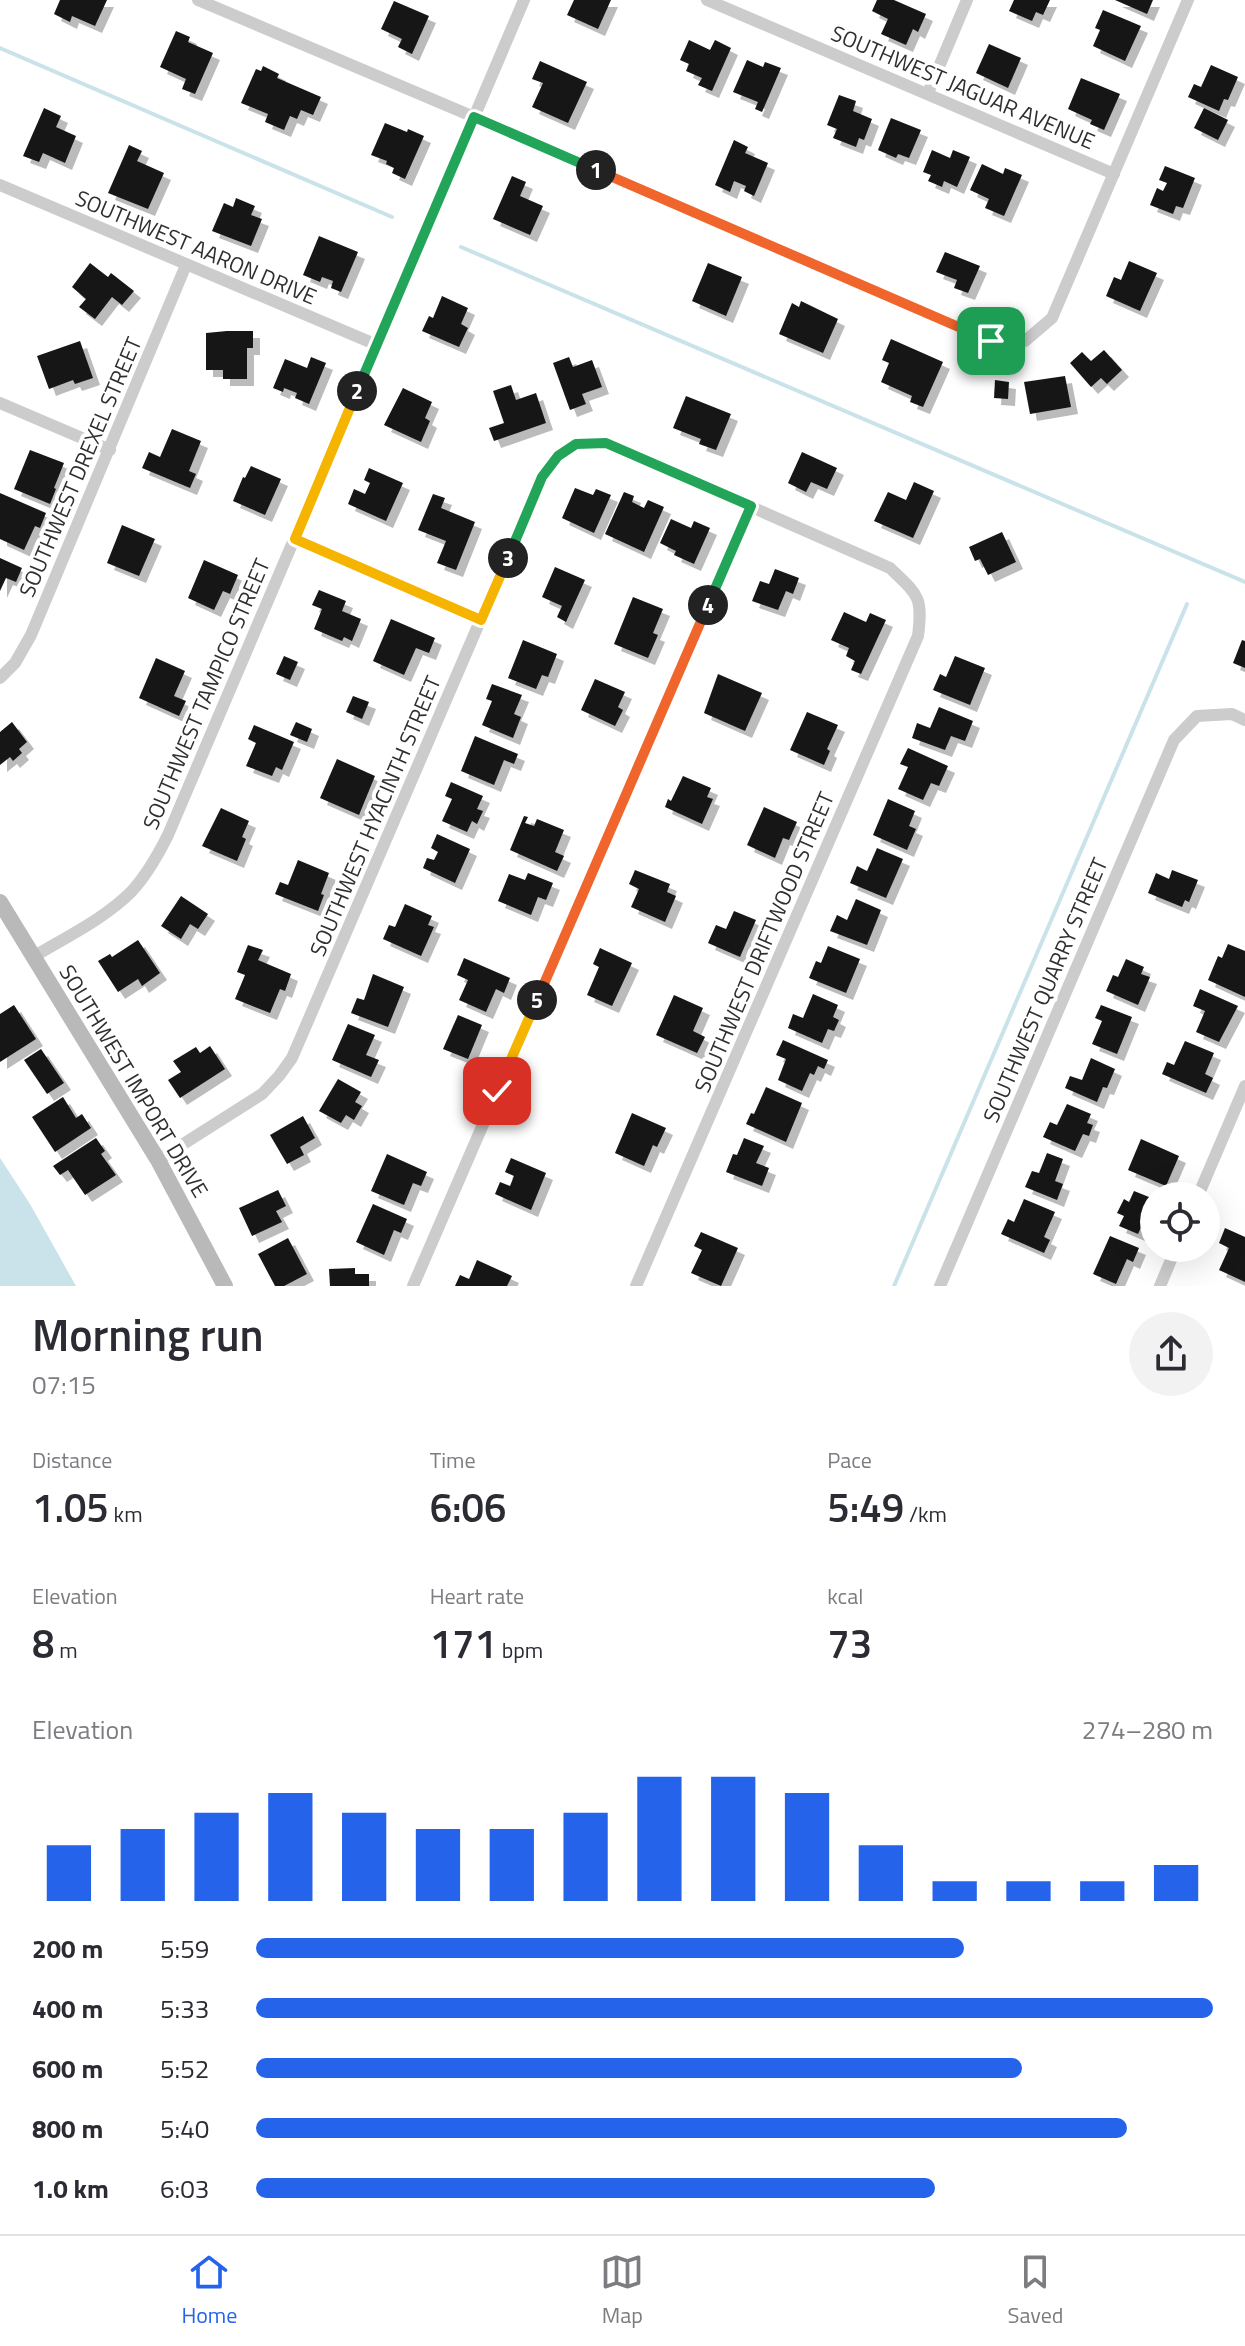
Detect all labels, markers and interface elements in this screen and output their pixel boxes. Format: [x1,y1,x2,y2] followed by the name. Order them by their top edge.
[826,16,1100,158] street label: SOUTHWEST JAGUAR AVENUE
[576,150,616,190] pin: 1
[590,153,602,187] text: 1
[70,181,322,313] street label: SOUTHWEST AARON DRIVE
[957,307,1025,375] pin
[969,319,1013,363] icon: arrive
[10,331,150,602] street label: SOUTHWEST DREXEL STREET
[337,371,377,411] pin: 2
[351,374,363,408] text: 2
[488,538,528,578] pin: 3
[502,541,514,575] text: 3
[133,553,279,835] street label: SOUTHWEST TAMPICO STREET
[688,585,728,625] pin: 4
[702,588,714,622] text: 4
[300,670,450,962] street label: SOUTHWEST HYACINTH STREET
[685,786,843,1098] street label: SOUTHWEST DRIFTWOOD STREET
[974,852,1116,1128] street label: SOUTHWEST QUARRY STREET
[51,958,217,1204] street label: SOUTHWEST IMPORT DRIVE
[517,980,557,1020] pin: 5
[531,983,543,1017] text: 5
[463,1057,531,1125] pin
[475,1069,519,1113] icon: check
[1140,1182,1220,1262] map controls
[1140,1182,1220,1262] button: locate
[32,1301,264,1368] text: Morning run
[1129,1312,1213,1396] button: share
[32,1365,96,1404] text: 07:15
[32,1443,112,1477] text: Distance
[430,1443,476,1477] text: Time
[827,1443,872,1477] text: Pace
[32,1477,109,1538] text: 1.05
[430,1477,506,1538] text: 6:06
[827,1477,904,1538] text: 5:49
[109,1497,143,1531] text: km
[904,1497,947,1531] text: /km
[32,1579,118,1613] text: Elevation
[430,1579,524,1613] text: Heart rate
[827,1579,863,1613] text: kcal
[32,1613,54,1674] text: 8
[430,1613,497,1674] text: 171
[827,1613,872,1674] text: 73
[54,1633,78,1667] text: m
[497,1633,543,1667] text: bpm
[32,1710,133,1749] text: Elevation
[1082,1710,1213,1749] text: 274–280 m
[32,1929,103,1968] text: 200 m
[160,1929,209,1968] text: 5:59
[32,1989,103,2028] text: 400 m
[160,1989,209,2028] text: 5:33
[32,2049,103,2088] text: 600 m
[160,2049,209,2088] text: 5:52
[32,2109,103,2148] text: 800 m
[160,2109,209,2148] text: 5:40
[32,2169,109,2208] text: 1.0 km
[160,2169,209,2208] text: 6:03
[182,2250,237,2332] tab: Home
[600,2250,644,2332] tab: Map
[1007,2250,1063,2332] tab: Saved

